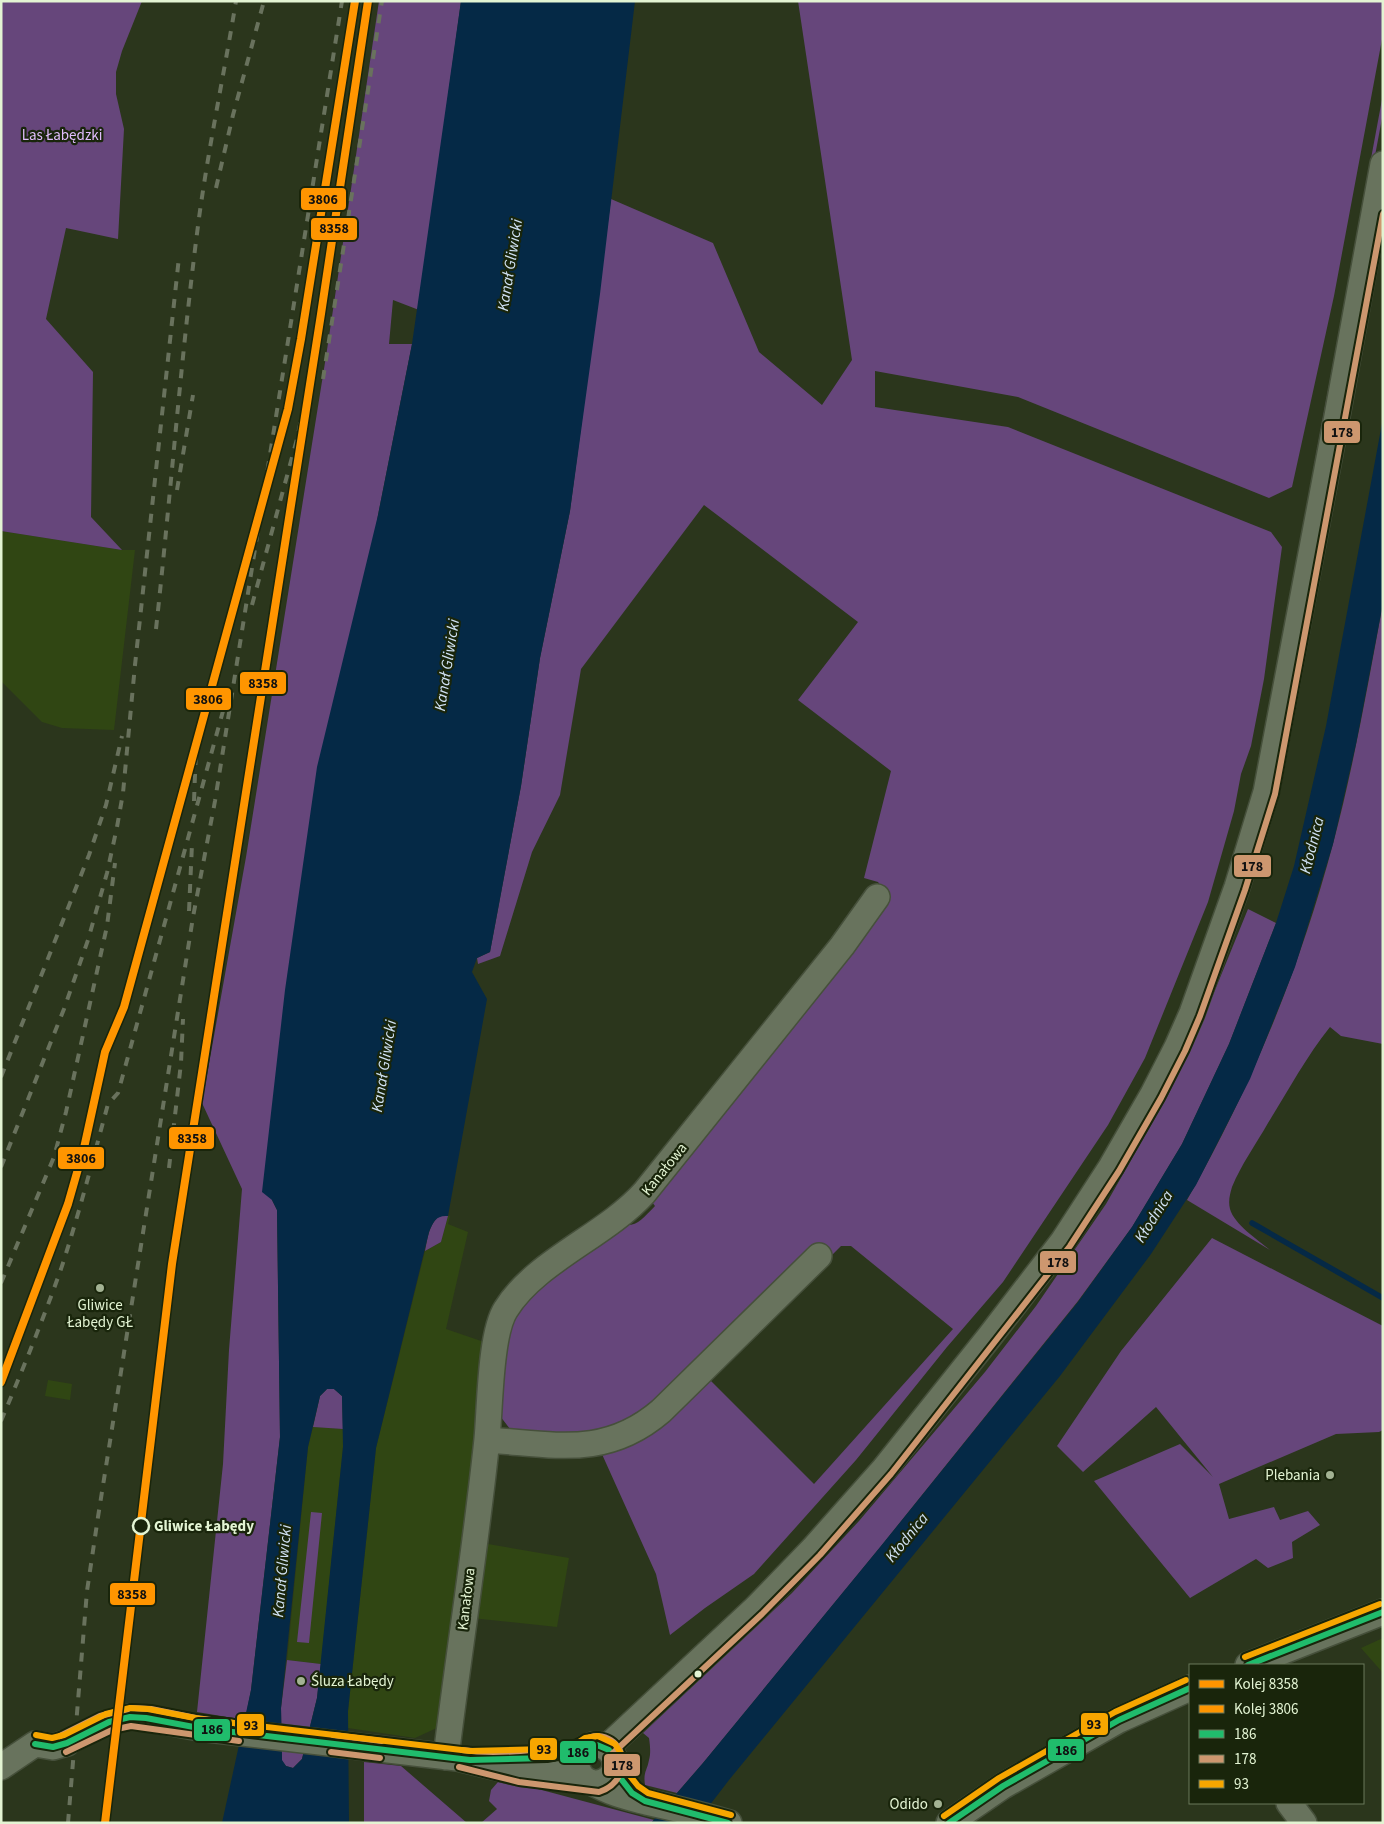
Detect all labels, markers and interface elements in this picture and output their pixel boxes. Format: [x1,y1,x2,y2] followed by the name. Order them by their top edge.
[22,125,102,146] park label: Las Łabędzki
[300,187,347,211] line badge: 3806
[308,190,338,210] text: 3806
[310,217,358,241] line badge: 8358
[492,217,528,313] water label: Kanał Gliwicki
[319,219,349,239] text: 8358
[1323,420,1361,444] line badge: 178
[1331,423,1353,443] text: 178
[429,617,465,713] water label: Kanał Gliwicki
[239,671,287,695] line badge: 8358
[248,674,278,694] text: 8358
[185,687,232,711] line badge: 3806
[193,690,223,710] text: 3806
[1294,814,1330,876] water label: Kłodnica
[1233,854,1272,878] line badge: 178
[1241,857,1263,877] text: 178
[366,1018,402,1114] water label: Kanał Gliwicki
[168,1126,215,1150] line badge: 8358
[177,1129,207,1149] text: 8358
[636,1138,692,1200] street label: Kanałowa
[57,1146,105,1170] line badge: 3806
[66,1149,96,1169] text: 3806
[1129,1186,1179,1247] water label: Kłodnica
[1039,1250,1077,1274] line badge: 178
[1047,1253,1069,1273] text: 178
[94,1282,106,1294] marker: Gliwice Łabędy GŁ
[66,1295,133,1333] place label: Gliwice Łabędy GŁ
[1265,1465,1320,1486] place label: Plebania
[1324,1469,1336,1481] marker: Plebania
[880,1508,934,1567] water label: Kłodnica
[154,1516,254,1537] place label: Gliwice Łabędy
[132,1517,150,1535] marker: Gliwice Łabędy
[267,1524,297,1618] water label: Kanał Gliwicki
[452,1567,481,1631] street label: Kanałowa
[109,1582,156,1606] line badge: 8358
[117,1585,147,1605] text: 8358
[1189,1664,1364,1804] legend
[693,1669,703,1679] unlabelled marker
[311,1671,394,1692] place label: Śluza Łabędy
[1234,1674,1299,1695] text: Kolej 8358
[295,1675,307,1687] marker: Śluza Łabędy
[1234,1699,1299,1720] text: Kolej 3806
[1080,1712,1109,1736] line badge: 93
[236,1713,265,1737] line badge: 93
[1087,1715,1101,1735] text: 93
[244,1716,258,1736] text: 93
[193,1718,231,1742] line badge: 186
[201,1720,223,1740] text: 186
[1234,1724,1256,1745] text: 186
[529,1737,558,1761] line badge: 93
[1047,1738,1085,1762] line badge: 186
[537,1740,551,1760] text: 93
[559,1740,597,1764] line badge: 186
[1055,1741,1077,1761] text: 186
[567,1743,589,1763] text: 186
[1234,1749,1256,1770] text: 178
[603,1753,641,1777] line badge: 178
[611,1756,633,1776] text: 178
[1234,1774,1249,1795] text: 93
[890,1794,928,1815] place label: Odido
[932,1798,944,1810] marker: Odido

